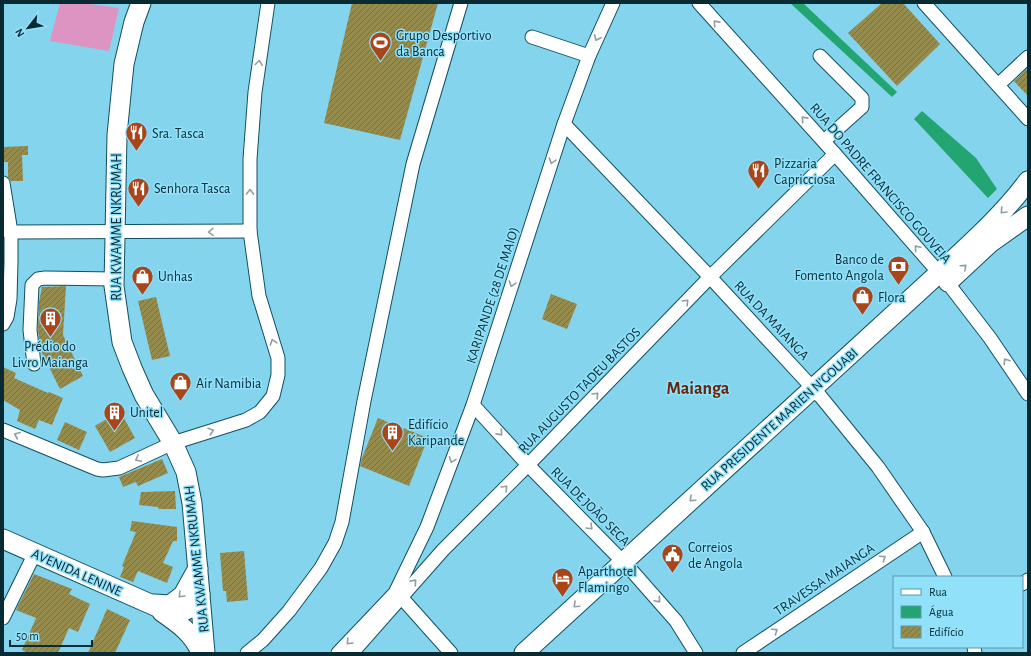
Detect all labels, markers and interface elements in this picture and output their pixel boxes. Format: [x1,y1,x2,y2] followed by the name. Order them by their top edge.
[8,8,48,48] north arrow
[714,20,721,27] one-way arrow
[13,27,27,39] text: N
[396,29,492,59] place label: Grupo Desportivo da Banca
[367,30,393,63] sports icon: Grupo Desportivo da Banca
[594,34,602,42] one-way arrow
[254,60,263,66] one-way arrow
[807,101,953,266] street label: RUA DO PADRE FRANCISCO GOUVEIA
[801,116,808,124] one-way arrow
[124,120,150,153] restaurant icon: Sra. Tasca
[152,127,205,141] place label: Sra. Tasca
[110,153,124,301] street label: RUA KWAMME NKRUMAH
[548,157,557,164] one-way arrow
[774,157,836,187] place label: Pizzaria Capricciosa
[745,158,771,191] restaurant icon: Pizzaria Capricciosa
[125,175,151,208] restaurant icon: Senhora Tasca
[154,182,231,196] place label: Senhora Tasca
[246,189,254,195] one-way arrow
[1001,206,1008,213] one-way arrow
[464,225,522,365] street label: KARIPANDE (28 DE MAIO)
[208,228,214,236] one-way arrow
[915,246,922,253] one-way arrow
[795,253,885,283] place label: Banco de Fomento Angola
[886,254,912,287] bank icon: Banco de Fomento Angola
[129,263,155,296] shop icon: Unhas
[959,265,967,272] one-way arrow
[158,270,193,284] place label: Unhas
[731,278,811,363] street label: RUA DA MAIANGA
[508,281,517,288] one-way arrow
[850,284,876,317] shop icon: Flora
[878,291,906,305] place label: Flora
[681,299,689,307] one-way arrow
[37,305,63,338] building icon: Prédio do Livro Maianga
[516,325,643,456] street label: RUA AUGUSTO TADEU BASTOS
[269,338,278,345] one-way arrow
[12,340,89,370] place label: Prédio do Livro Maianga
[699,346,861,494] street label: RUA PRESIDENTE MARIEN N'GOUABI
[1004,359,1011,366] one-way arrow
[168,370,194,403] shop icon: Air Namibia
[196,377,262,391] place label: Air Namibia
[666,380,730,398] district label: Maianga
[591,392,599,400] one-way arrow
[102,399,128,432] building icon: Unitel
[130,406,163,420] place label: Unitel
[408,418,464,448] place label: Edifício Karipande
[380,419,406,452] building icon: Edifício Karipande
[207,427,214,436] one-way arrow
[495,429,502,436] one-way arrow
[14,432,21,440] one-way arrow
[135,454,142,462] one-way arrow
[449,457,457,464] one-way arrow
[548,463,634,549] street label: RUA DE JOÃO SECA
[182,485,212,633] street label: RUA KWAMME NKRUMAH
[500,485,508,493] one-way arrow
[689,494,697,501] one-way arrow
[585,522,593,530] one-way arrow
[688,541,743,571] place label: Correios de Angola
[772,541,877,618] street label: TRAVESSA MAIANGA
[660,542,686,575] public building icon: Correios de Angola
[29,547,124,599] street label: AVENIDA LENINE
[879,556,886,563] one-way arrow
[578,565,637,595] place label: Aparthotel Flamingo
[549,566,575,599] hotel icon: Aparthotel Flamingo
[893,576,1023,648] legend
[410,579,417,586] one-way arrow
[929,586,948,598] text: Rua
[178,590,186,598] one-way arrow
[653,596,660,603] one-way arrow
[573,601,581,608] one-way arrow
[929,605,954,618] text: Água
[10,622,92,648] scale bar
[929,626,964,638] text: Edifício
[771,628,778,636] one-way arrow
[16,630,39,642] text: 50 m
[346,637,353,645] one-way arrow

